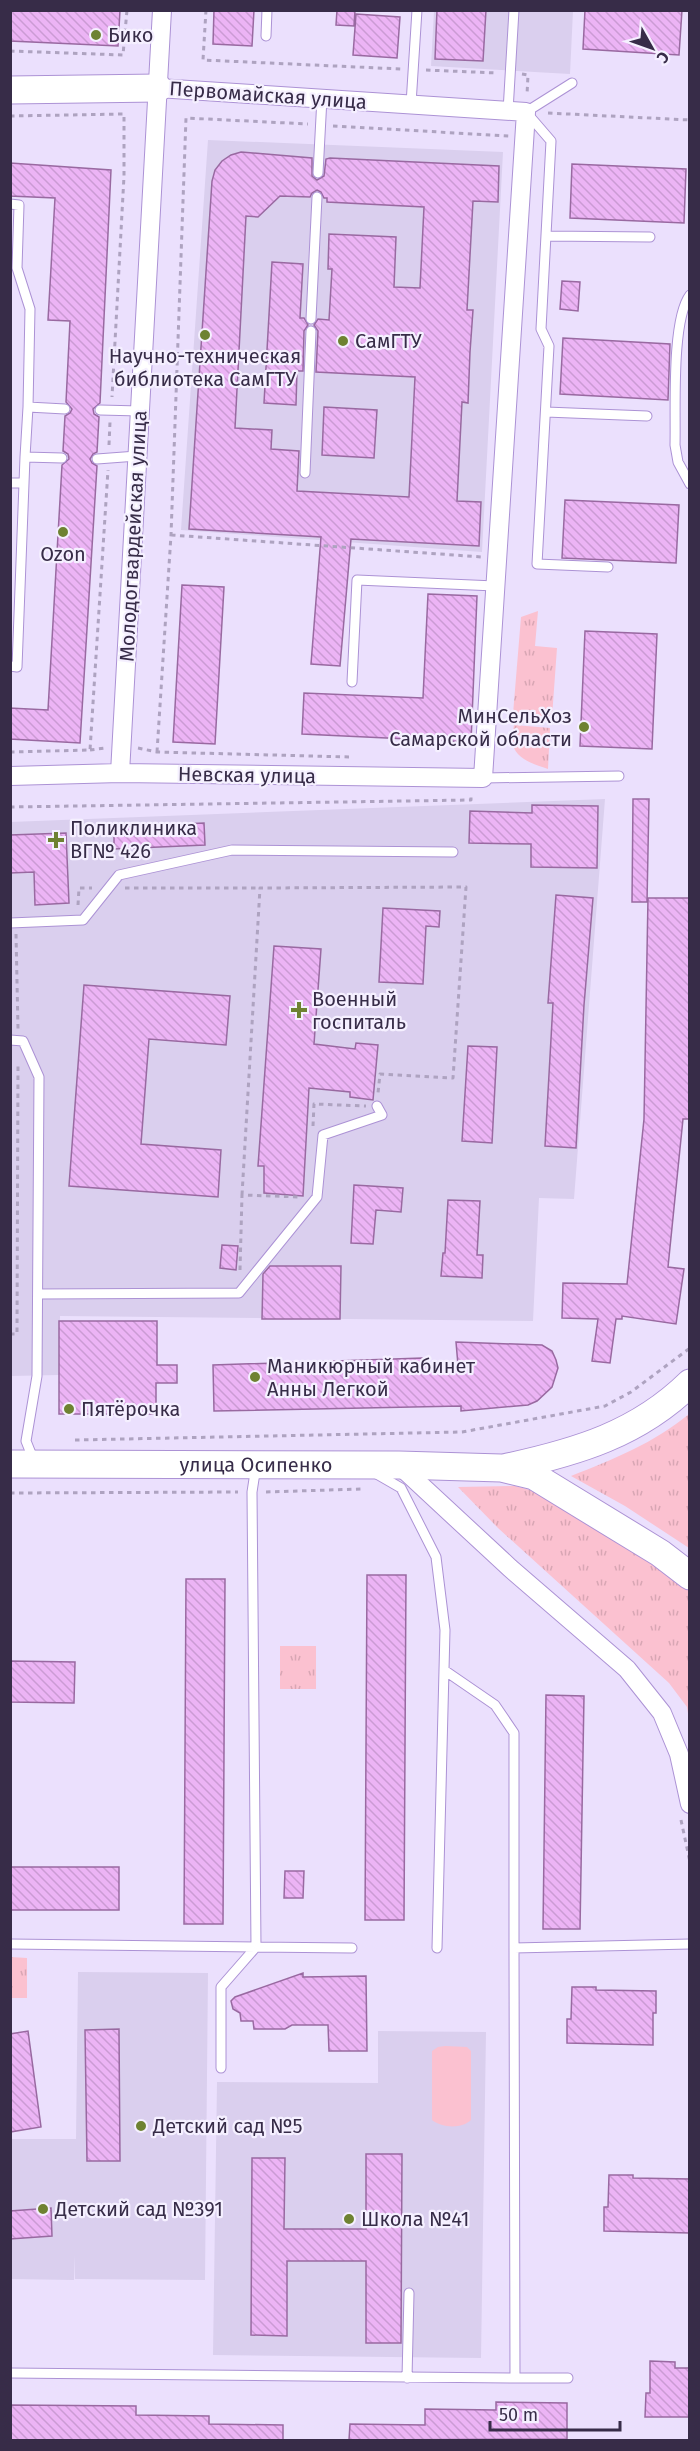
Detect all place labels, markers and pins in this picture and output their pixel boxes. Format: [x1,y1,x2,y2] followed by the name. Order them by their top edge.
[108,23,153,47] place label: Бико
[89,28,103,42] marker: Бико
[198,328,212,342] marker: Научно-техническая библиотека СамГТУ
[355,329,422,353] place label: СамГТУ
[336,334,350,348] marker: СамГТУ
[109,344,301,391] place label: Научно-техническая библиотека СамГТУ
[56,525,70,539] marker: Ozon
[40,542,86,566] place label: Ozon
[389,704,572,751] place label: МинСельХоз Самарской области
[577,720,591,734] marker: МинСельХоз Самарской области
[70,816,197,863] place label: Поликлиника ВГ№ 426
[47,831,65,849] marker: Поликлиника ВГ№ 426
[312,987,406,1034] place label: Военный госпиталь
[290,1001,308,1019] marker: Военный госпиталь
[267,1354,476,1401] place label: Маникюрный кабинет Анны Легкой
[248,1370,262,1384] marker: Маникюрный кабинет Анны Легкой
[81,1397,181,1421] place label: Пятёрочка
[62,1402,76,1416] marker: Пятёрочка
[152,2114,303,2138] place label: Детский сад №5
[134,2119,148,2133] marker: Детский сад №5
[54,2197,223,2221] place label: Детский сад №391
[36,2202,50,2216] marker: Детский сад №391
[361,2207,469,2231] place label: Школа №41
[342,2212,356,2226] marker: Школа №41

